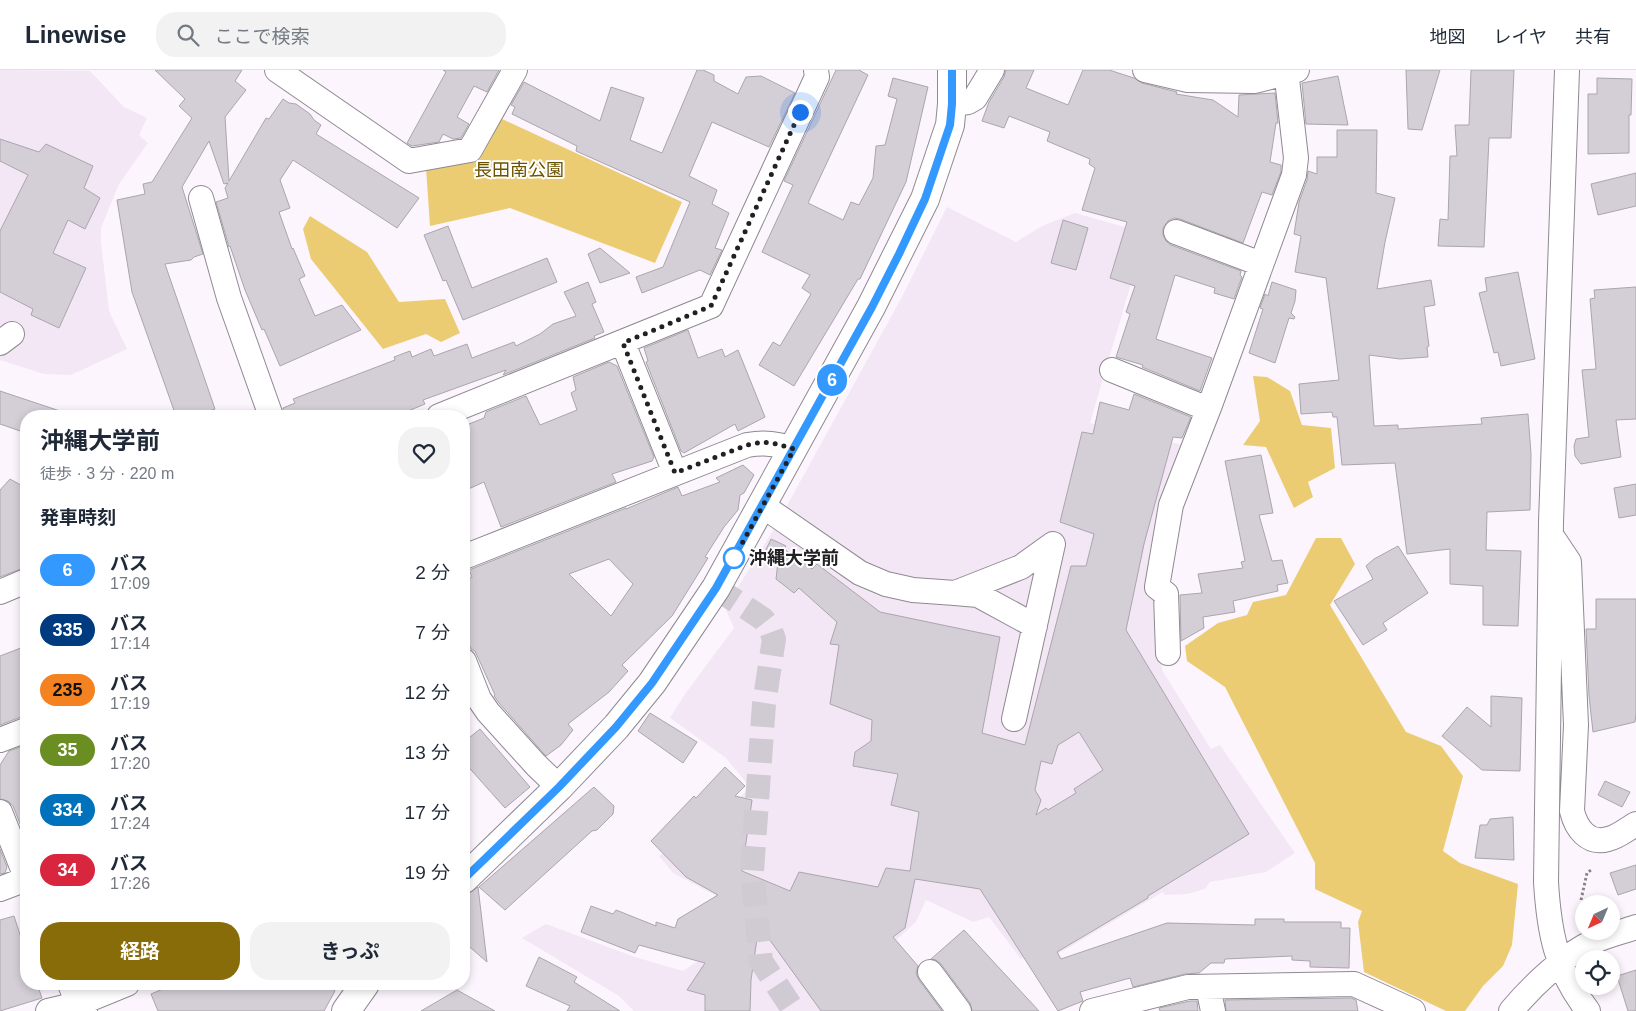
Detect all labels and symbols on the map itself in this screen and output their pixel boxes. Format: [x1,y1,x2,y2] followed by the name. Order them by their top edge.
[788,100,813,125] your location
[474,160,564,180] park label: 長田南公園
[816,364,848,396] line badge: 6
[723,547,745,569] marker: 沖縄大学前
[749,548,839,568] place label: 沖縄大学前
[1575,895,1620,940] north arrow

